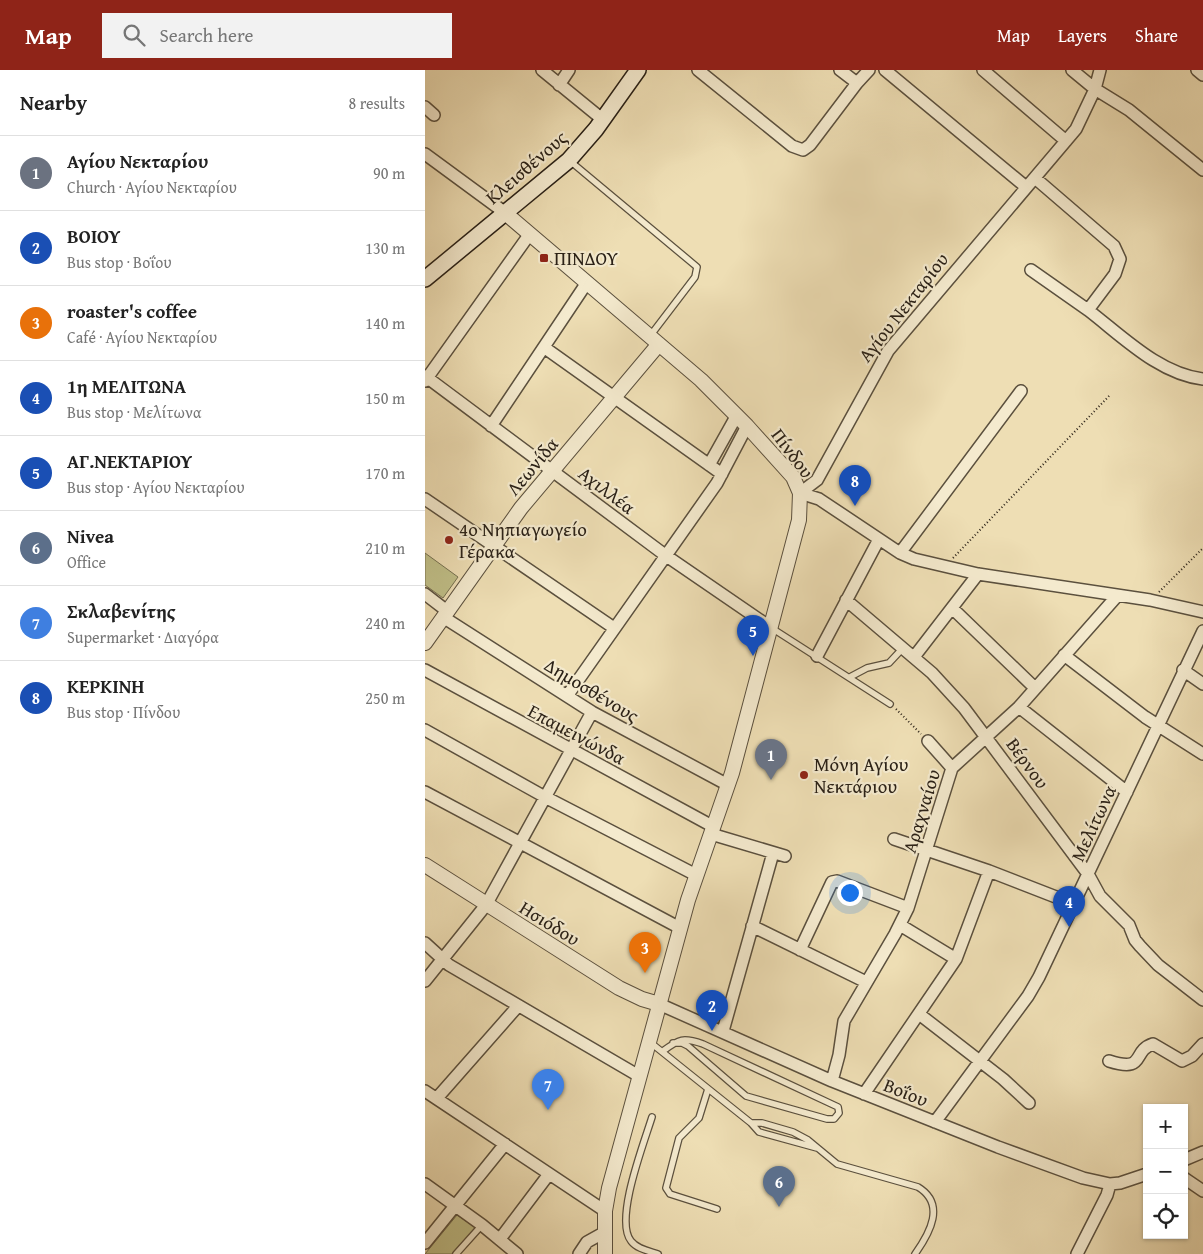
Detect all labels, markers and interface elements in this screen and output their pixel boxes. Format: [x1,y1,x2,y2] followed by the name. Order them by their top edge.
[102,13,452,58] search box
[25,18,72,53] text: Map
[120,21,148,49] icon: search
[160,21,253,49] text: Search here
[997,22,1030,49] text: Map
[1058,22,1107,49] text: Layers
[1135,22,1178,49] text: Share
[20,87,87,118] text: Nearby
[348,91,405,115] text: 8 results
[479,124,573,210] street label: Κλεισθένους
[67,147,208,175] text: Αγίου Νεκταρίου
[32,161,40,185] text: 1
[373,161,405,185] text: 90 m
[67,175,237,199] text: Church · Αγίου Νεκταρίου
[67,222,120,250] text: ΒΟΙΟΥ
[32,236,40,260] text: 2
[365,236,405,260] text: 130 m
[554,244,619,272] place label: ΠΙΝΔΟΥ
[851,246,955,368] street label: Αγίου Νεκταρίου
[67,250,172,274] text: Bus stop · Βοΐου
[538,252,550,264] marker: ΠΙΝΔΟΥ
[67,297,197,325] text: roaster's coffee
[32,311,40,335] text: 3
[365,311,405,335] text: 140 m
[67,325,217,349] text: Café · Αγίου Νεκταρίου
[67,372,186,400] text: 1η ΜΕΛΙΤΩΝΑ
[32,386,40,410] text: 4
[365,386,405,410] text: 150 m
[67,400,202,424] text: Bus stop · Μελίτωνα
[765,422,821,484] street label: Πίνδου
[499,431,565,501] street label: Λεωνίδα
[67,447,192,475] text: ΑΓ.ΝΕΚΤΑΡΙΟΥ
[573,459,641,521] street label: Αχιλλέα
[32,461,40,485] text: 5
[365,461,405,485] text: 170 m
[839,465,871,506] pin: 8
[67,475,245,499] text: Bus stop · Αγίου Νεκταρίου
[459,515,587,565] place label: 4ο Νηπιαγωγείο Γέρακα
[67,522,114,550] text: Nivea
[443,534,455,546] marker: 4ο Νηπιαγωγείο Γέρακα
[32,536,40,560] text: 6
[365,536,405,560] text: 210 m
[67,550,106,574] text: Office
[67,597,176,625] text: Σκλαβενίτης
[32,611,40,635] text: 7
[365,611,405,635] text: 240 m
[737,615,769,656] pin: 5
[67,625,219,649] text: Supermarket · Διαγόρα
[539,651,645,729] street label: Δημοσθένους
[67,672,145,700] text: ΚΕΡΚΙΝΗ
[32,686,40,710] text: 8
[365,686,405,710] text: 250 m
[523,697,631,771] street label: Επαμεινώνδα
[67,700,180,724] text: Bus stop · Πίνδου
[1000,732,1056,795] street label: Βέρνου
[755,739,787,780] pin: 1
[814,750,909,800] place label: Μόνη Αγίου Νεκτάριου
[895,766,947,856] street label: Αραχναίου
[798,769,810,781] marker: Μόνη Αγίου Νεκτάριου
[1063,780,1123,866] street label: Μελίτωνα
[837,880,863,906] your location
[1053,886,1085,927] pin: 4
[514,894,586,953] street label: Ησιόδου
[629,932,661,973] pin: 3
[696,990,728,1031] pin: 2
[532,1069,564,1110] pin: 7
[880,1070,933,1114] street label: Βοΐου
[1143,1104,1188,1239] map controls
[1143,1104,1188,1149] button: +
[1143,1149,1188,1194] button: −
[763,1166,795,1207] pin: 6
[1143,1194,1188,1239] button: locate

